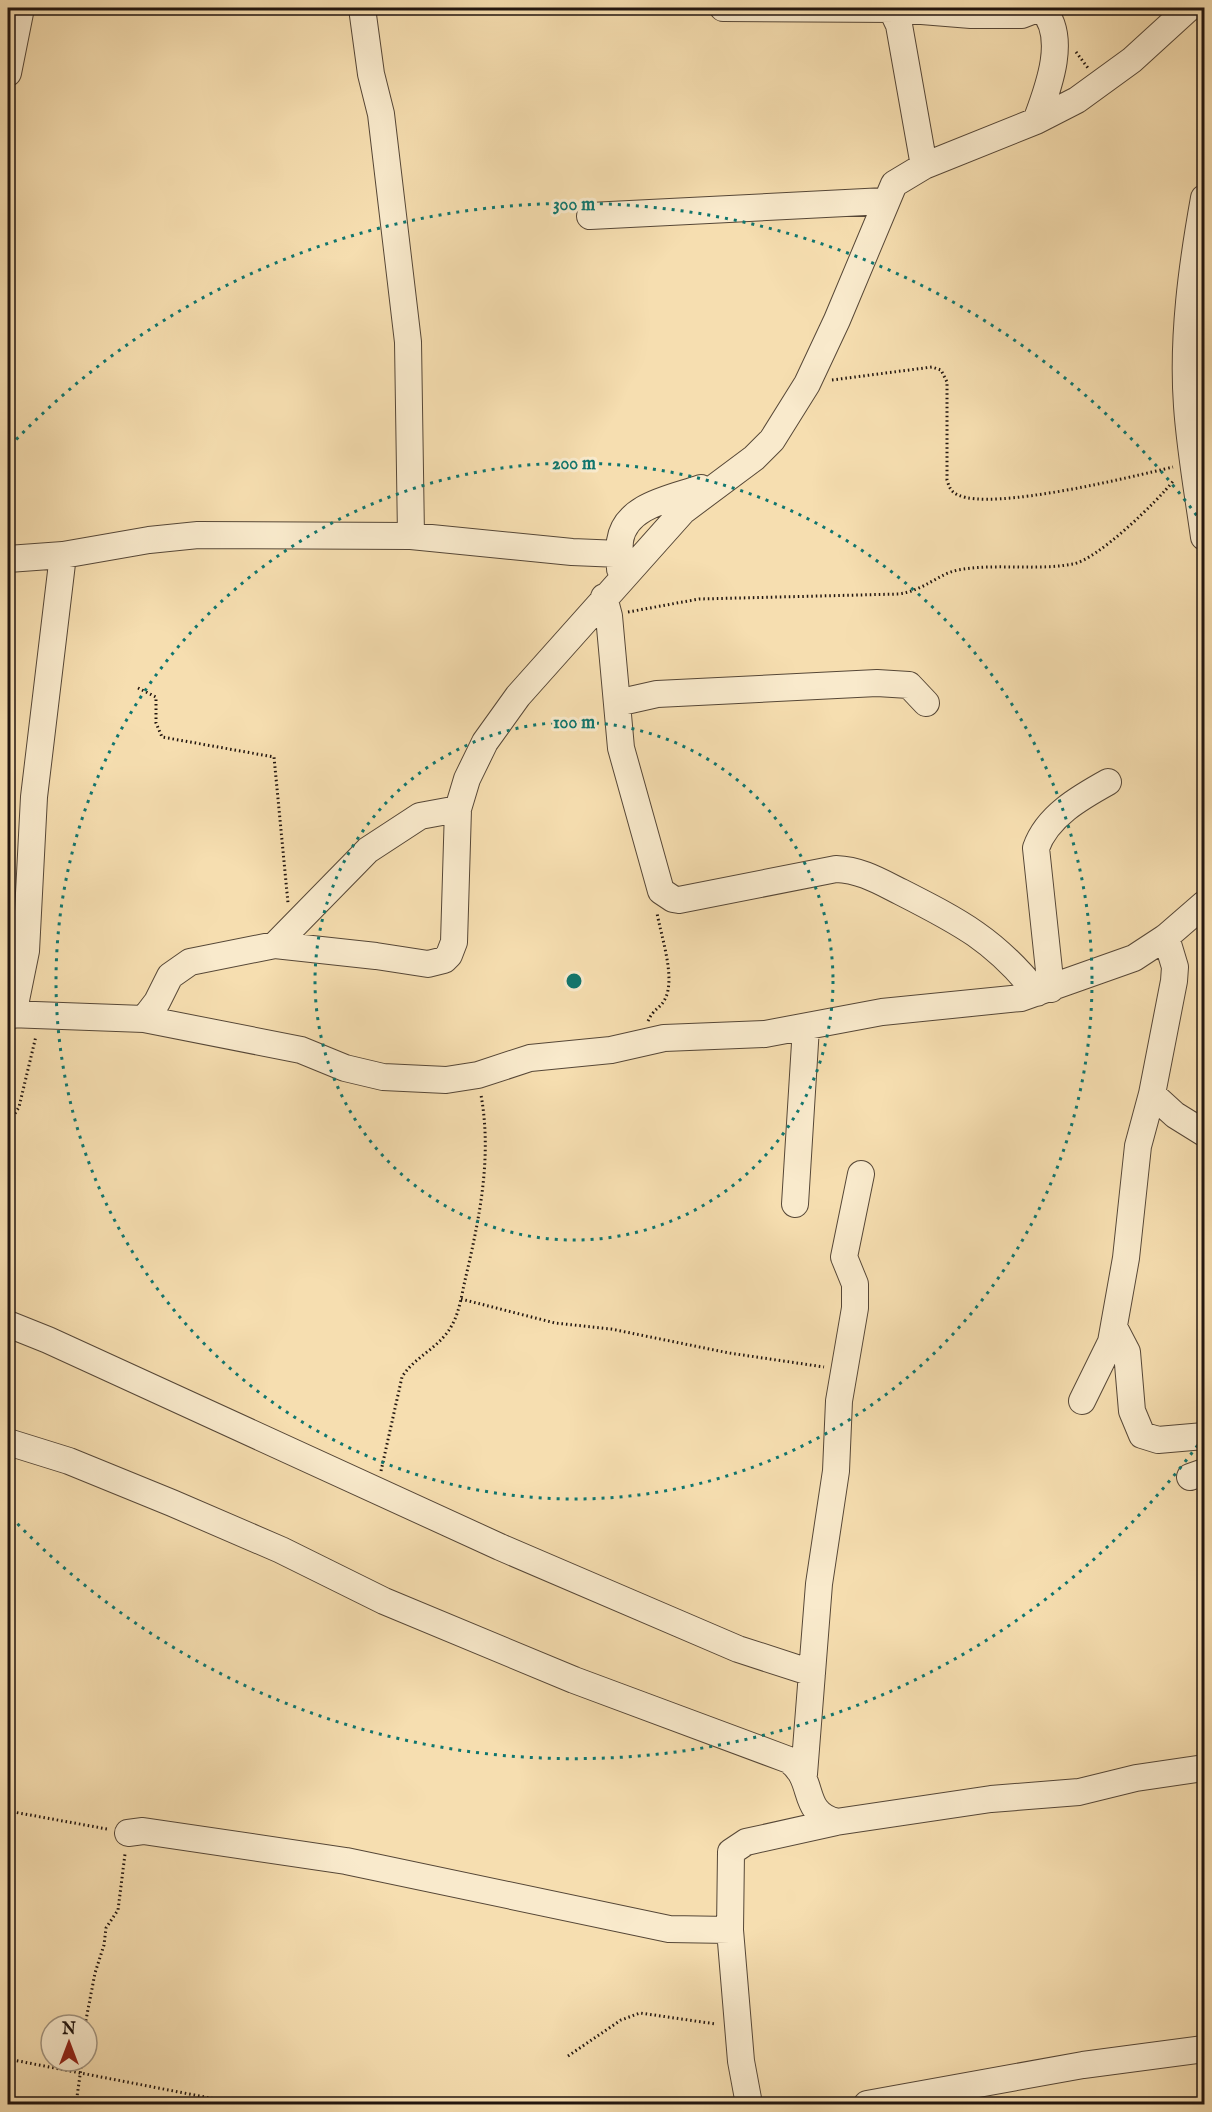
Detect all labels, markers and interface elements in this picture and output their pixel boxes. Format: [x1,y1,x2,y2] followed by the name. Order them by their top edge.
[553,194,595,217] text: 300 m
[552,453,596,476] text: 200 m
[553,712,595,735] text: 100 m
[564,971,584,991] centre of rings
[39,2013,99,2073] north arrow
[61,2020,76,2040] text: N

